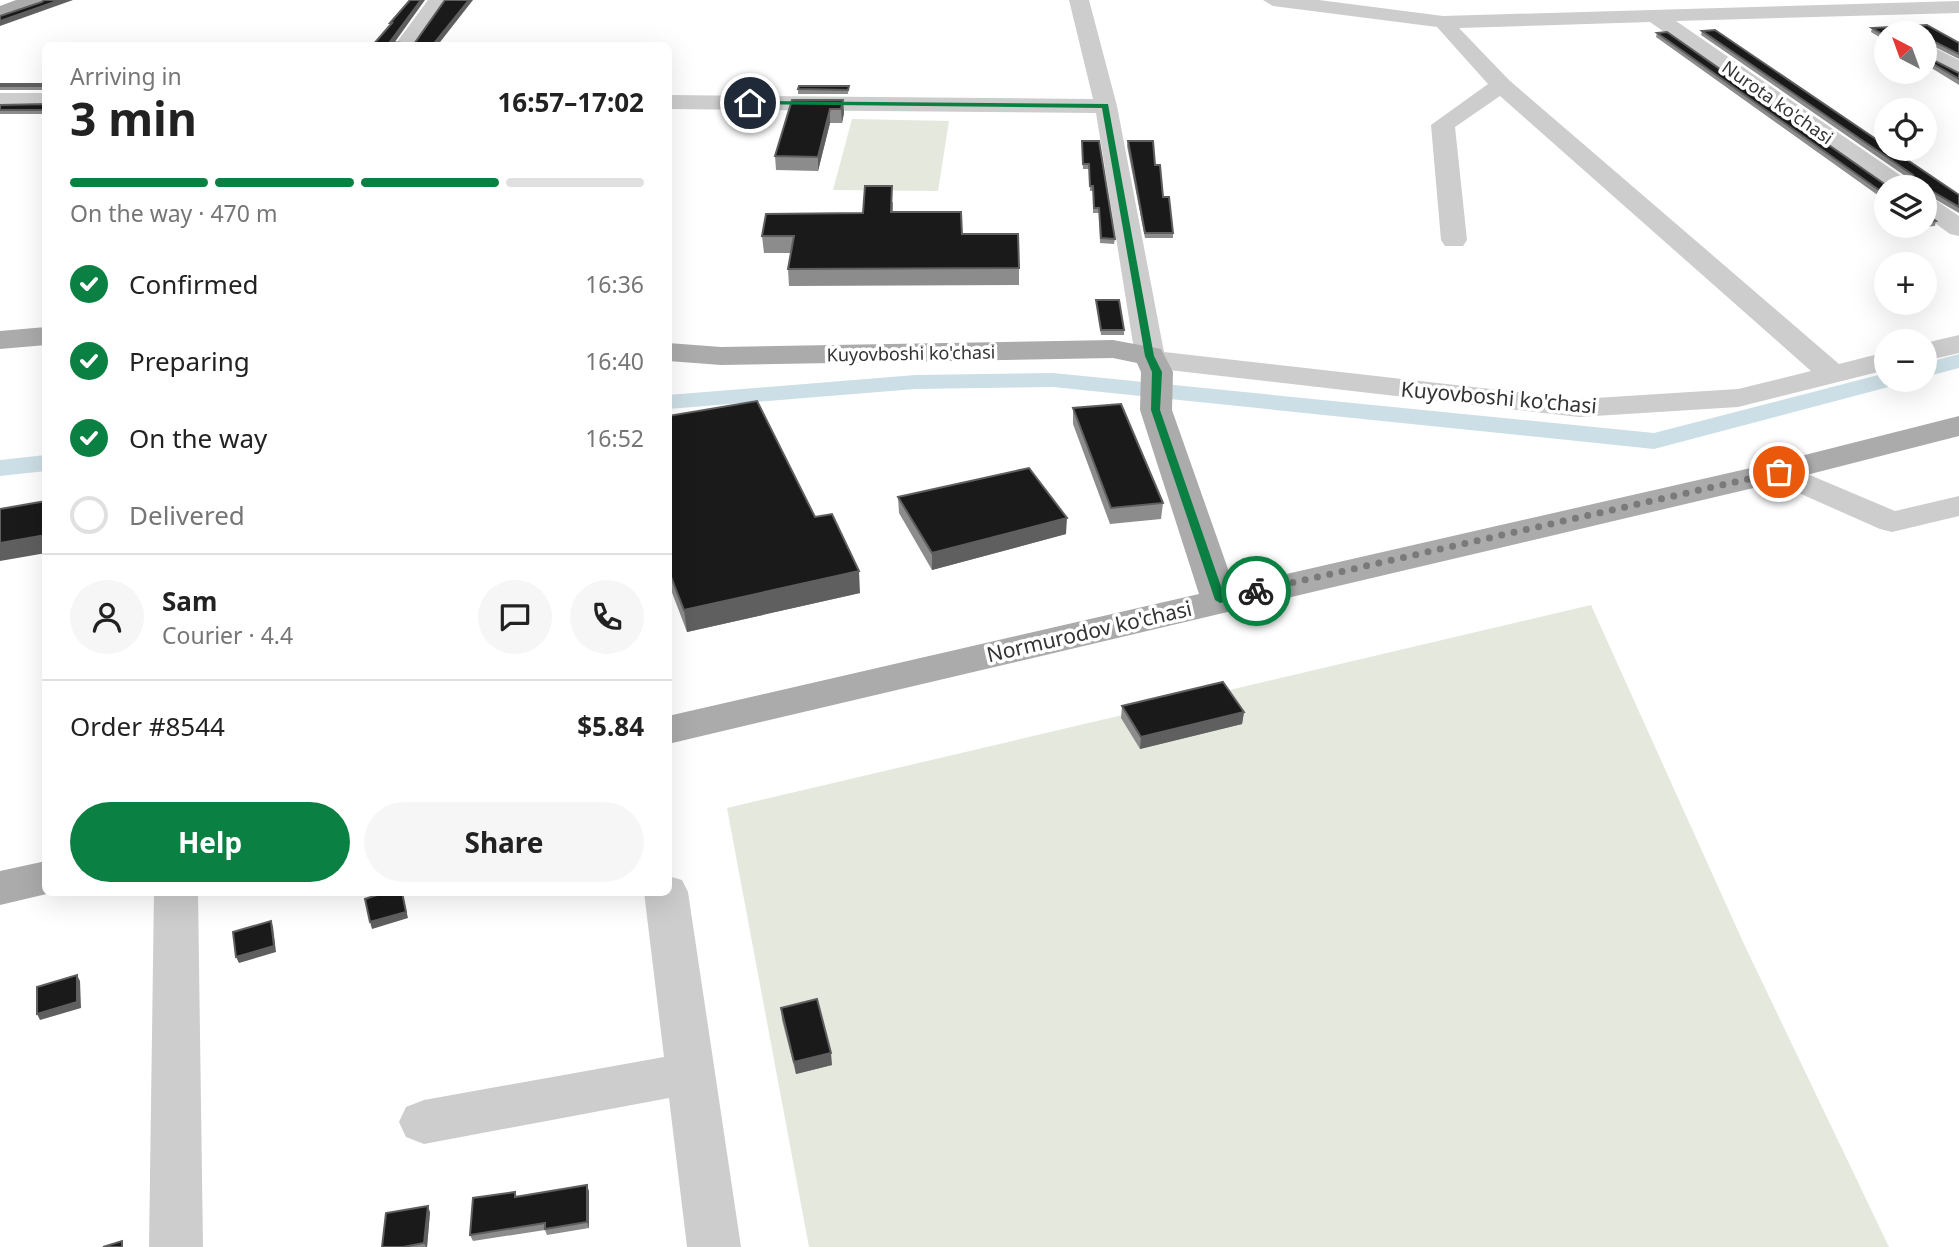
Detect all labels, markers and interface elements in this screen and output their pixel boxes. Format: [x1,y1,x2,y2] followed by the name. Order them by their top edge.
[1874,21,1937,84] north arrow
[1874,21,1937,392] map controls
[1718,55,1838,149] street label: Nurota ko'chasi
[70,60,182,92] text: Arriving in
[720,73,780,133] pin
[497,84,644,120] text: 16:57–17:02
[731,84,769,122] icon: home
[70,87,197,149] text: 3 min
[1874,98,1937,161] button: locate
[1874,175,1937,238] button: layers
[70,197,277,229] text: On the way · 470 m
[1874,252,1937,315] button: +
[70,265,108,303] icon: check
[129,266,259,302] text: Confirmed
[585,268,644,300] text: 16:36
[1874,329,1937,392] button: −
[827,340,995,366] street label: Kuyovboshi ko'chasi
[70,342,108,380] icon: check
[129,343,250,379] text: Preparing
[585,345,644,377] text: 16:40
[1400,374,1598,420] street label: Kuyovboshi ko'chasi
[70,419,108,457] icon: check
[129,420,267,456] text: On the way
[585,422,644,454] text: 16:52
[1749,442,1809,502] pin
[1760,453,1798,491] icon: bag
[129,497,245,533] text: Delivered
[1221,556,1291,626] courier
[1237,572,1275,610] icon: bike
[70,580,144,654] button: person
[478,580,552,654] button: chat
[570,580,644,654] button: phone
[162,583,217,619] text: Sam
[984,594,1194,668] street label: Normurodov ko'chasi
[162,619,293,651] text: Courier · 4.4
[70,708,225,744] text: Order #8544
[577,708,644,744] text: $5.84
[70,802,350,882] button: Help
[364,802,644,882] button: Share

